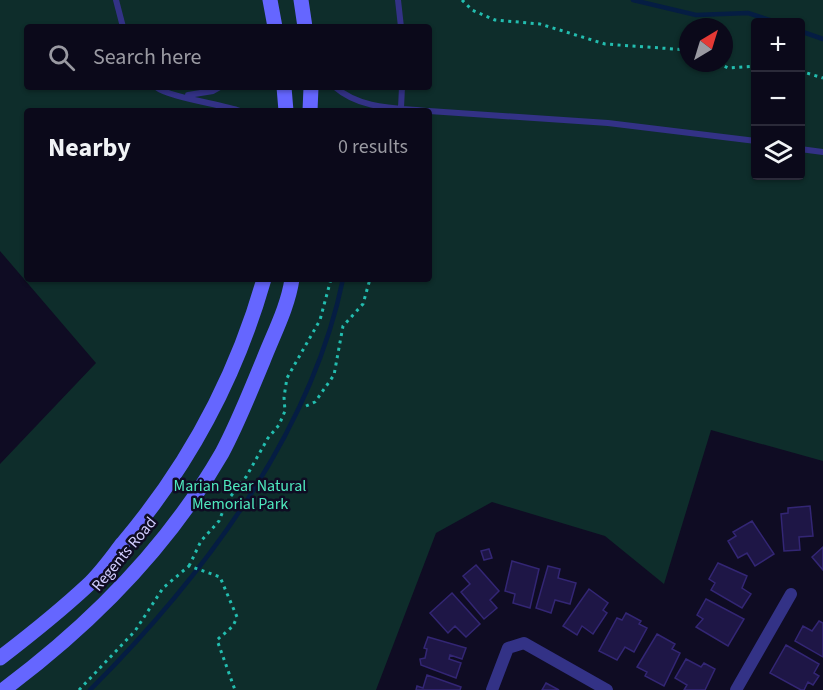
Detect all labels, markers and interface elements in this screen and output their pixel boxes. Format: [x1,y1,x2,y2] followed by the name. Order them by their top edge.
[679,18,733,72] north arrow
[751,18,805,180] map controls
[751,18,805,72] button: +
[24,24,432,90] search box
[45,41,78,74] icon: search
[93,41,201,73] text: Search here
[751,72,805,126] button: −
[751,126,805,180] button: layers
[48,129,131,166] text: Nearby
[338,133,408,161] text: 0 results
[174,475,306,515] park label: Marian Bear Natural Memorial Park
[86,512,162,596] street label: Regents Road

